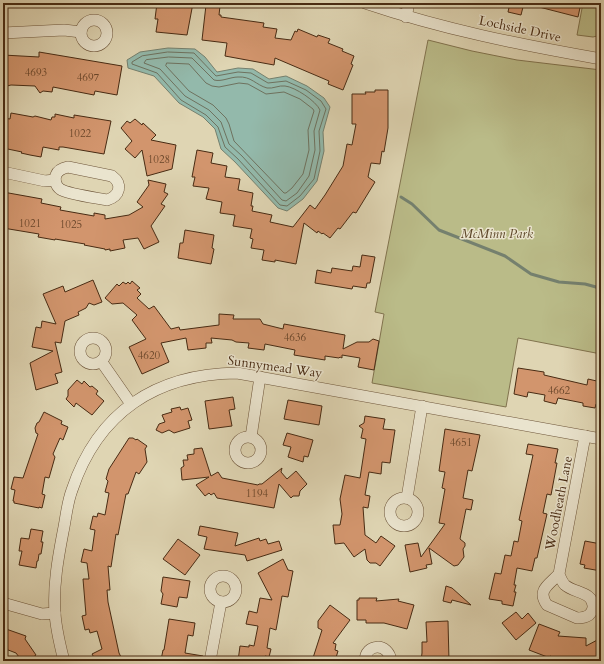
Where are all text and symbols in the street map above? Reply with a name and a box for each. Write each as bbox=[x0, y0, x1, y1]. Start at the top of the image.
street label: Lochside Drive bbox=[477, 11, 563, 47]
house number: 4693 bbox=[25, 65, 48, 80]
house number: 4697 bbox=[77, 70, 100, 85]
house number: 1022 bbox=[69, 126, 92, 141]
house number: 1028 bbox=[148, 152, 170, 167]
house number: 1021 bbox=[19, 216, 41, 231]
house number: 1025 bbox=[60, 217, 82, 232]
park label: McMinn Park bbox=[461, 225, 534, 243]
house number: 4636 bbox=[284, 330, 307, 345]
house number: 4620 bbox=[138, 348, 161, 363]
street label: Sunnymead Way bbox=[227, 351, 323, 383]
house number: 4662 bbox=[548, 383, 571, 398]
house number: 4651 bbox=[450, 435, 472, 450]
street label: Woodheath Lane bbox=[541, 454, 577, 553]
house number: 1194 bbox=[246, 486, 269, 501]

